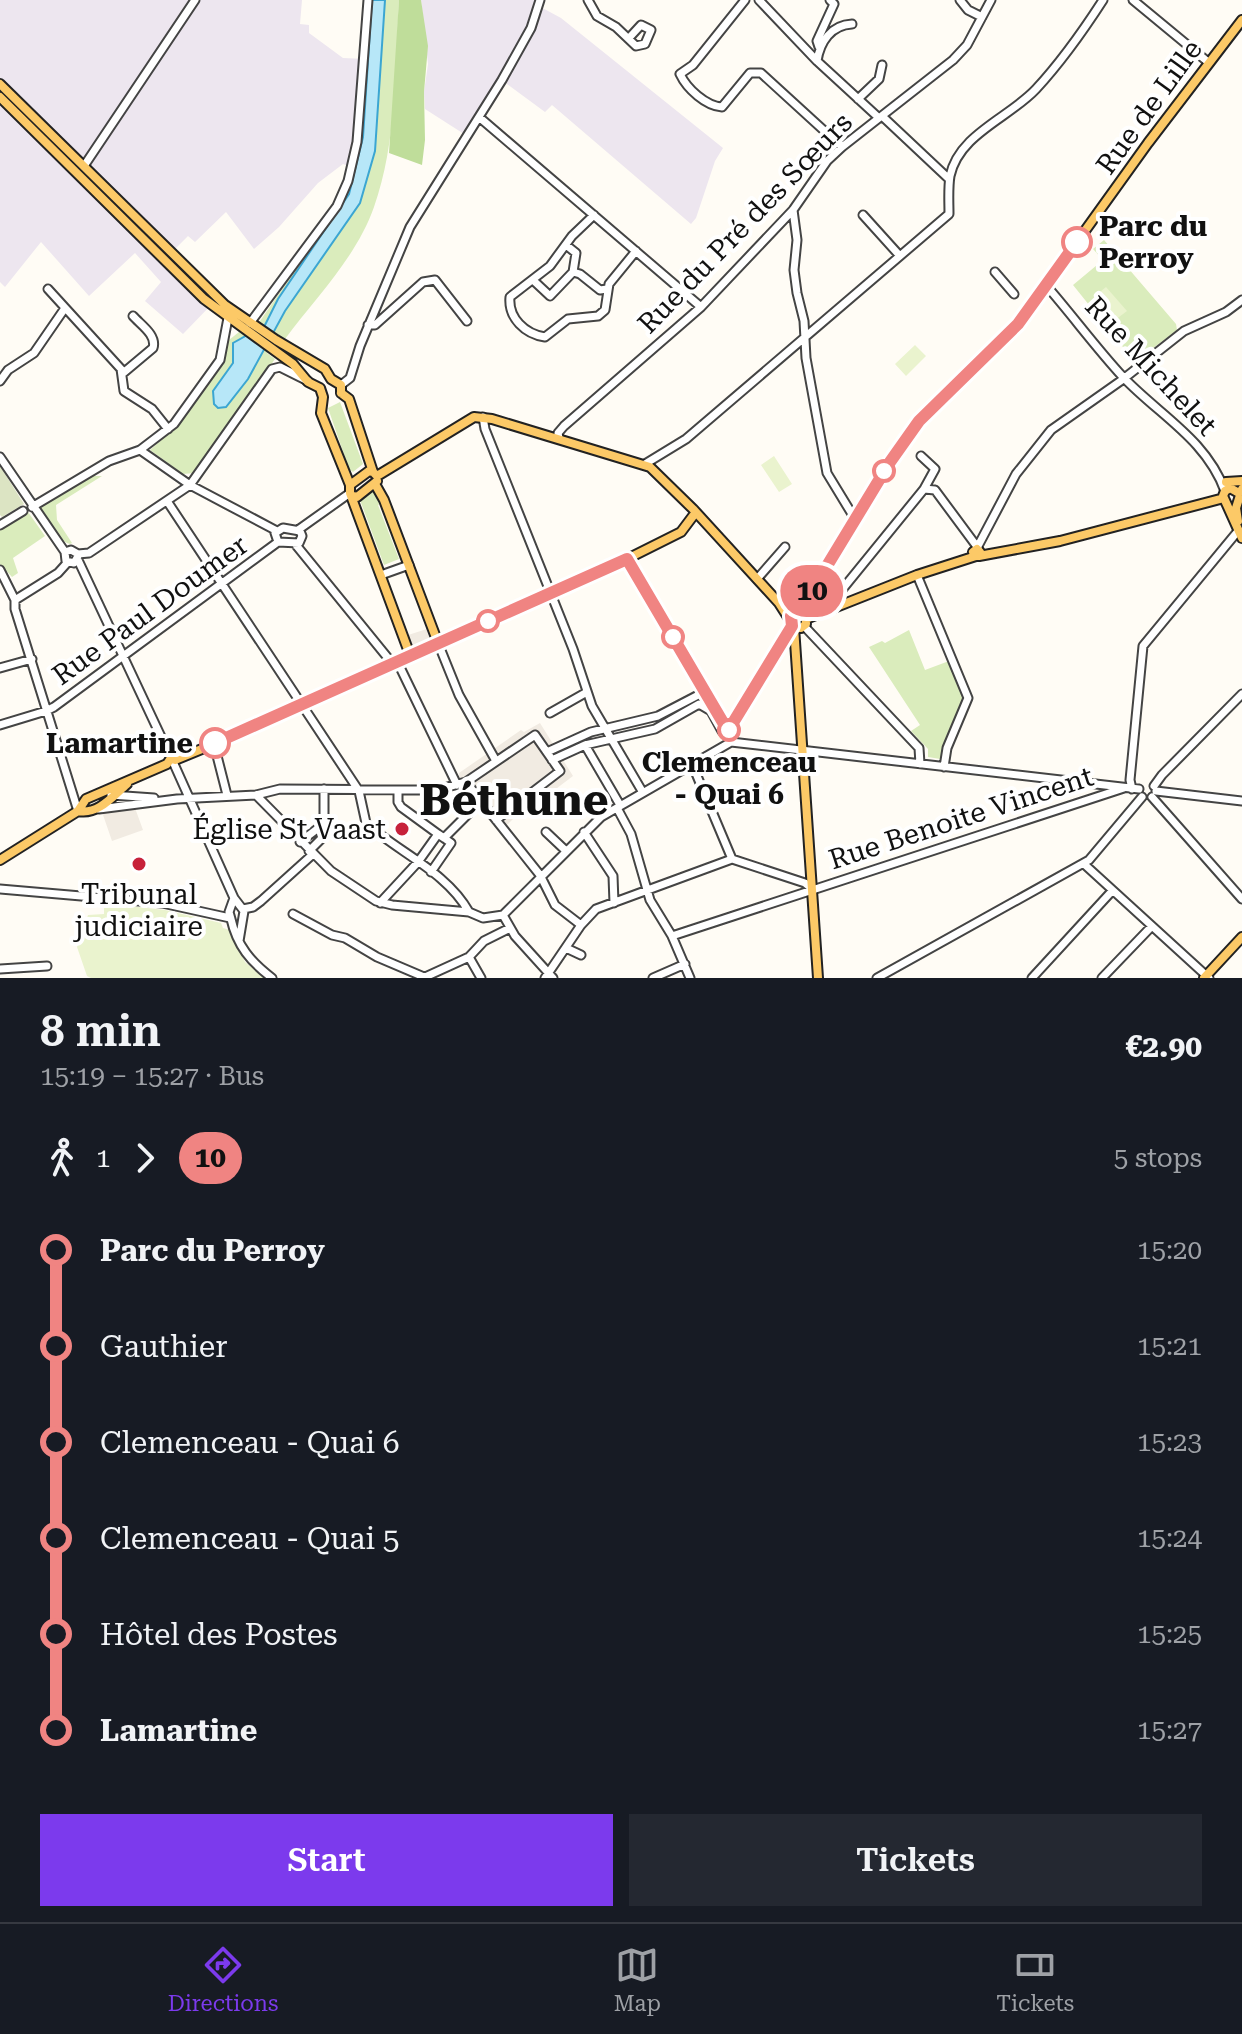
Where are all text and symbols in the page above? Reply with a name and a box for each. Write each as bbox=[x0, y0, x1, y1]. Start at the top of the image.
street label: Rue de Lille bbox=[1089, 33, 1209, 181]
street label: Rue du Pré des Sœurs bbox=[631, 106, 859, 340]
place label: Parc du Perroy bbox=[1099, 210, 1207, 275]
marker: Parc du Perroy bbox=[1062, 227, 1092, 257]
street label: Rue Michelet bbox=[1078, 290, 1224, 442]
unlabelled marker bbox=[873, 460, 895, 482]
street label: Rue Paul Doumer bbox=[46, 528, 254, 692]
line badge: 10 bbox=[776, 565, 848, 617]
text: 10 bbox=[796, 574, 828, 607]
unlabelled marker bbox=[477, 610, 499, 632]
unlabelled marker bbox=[662, 626, 684, 648]
marker: Clemenceau - Quai 6 bbox=[718, 719, 740, 741]
place label: Lamartine bbox=[46, 727, 193, 760]
marker: Lamartine bbox=[200, 728, 230, 758]
place label: Clemenceau - Quai 6 bbox=[642, 746, 816, 811]
street label: Rue Benoite Vincent bbox=[825, 760, 1097, 876]
district label: Béthune bbox=[419, 774, 609, 826]
place label: Église St Vaast bbox=[192, 812, 386, 846]
marker: Église St Vaast bbox=[393, 820, 411, 838]
marker: Tribunal judiciaire bbox=[130, 855, 148, 873]
place label: Tribunal judiciaire bbox=[73, 878, 203, 943]
text: 8 min bbox=[40, 1005, 161, 1057]
text: €2.90 bbox=[1125, 1029, 1202, 1064]
text: 15:19 – 15:27 · Bus bbox=[40, 1061, 264, 1091]
icon: walk bbox=[40, 1136, 84, 1180]
icon: forward bbox=[123, 1136, 167, 1180]
text: 10 bbox=[195, 1141, 226, 1174]
text: 1 bbox=[96, 1143, 111, 1173]
text: 5 stops bbox=[1114, 1143, 1202, 1173]
text: Parc du Perroy bbox=[100, 1233, 325, 1268]
text: 15:20 bbox=[1137, 1235, 1202, 1265]
text: Gauthier bbox=[100, 1329, 228, 1364]
text: 15:21 bbox=[1137, 1331, 1202, 1361]
text: Clemenceau - Quai 6 bbox=[100, 1425, 400, 1460]
text: 15:23 bbox=[1137, 1427, 1202, 1457]
text: Clemenceau - Quai 5 bbox=[100, 1521, 400, 1556]
text: 15:24 bbox=[1137, 1523, 1202, 1553]
text: Hôtel des Postes bbox=[100, 1617, 337, 1652]
text: 15:25 bbox=[1137, 1619, 1202, 1649]
text: Lamartine bbox=[100, 1713, 257, 1748]
text: 15:27 bbox=[1137, 1715, 1202, 1745]
button: Start bbox=[40, 1814, 613, 1906]
button: Tickets bbox=[629, 1814, 1202, 1906]
tab: Directions bbox=[168, 1943, 278, 2016]
tab: Map bbox=[614, 1943, 661, 2016]
tab: Tickets bbox=[996, 1943, 1074, 2016]

